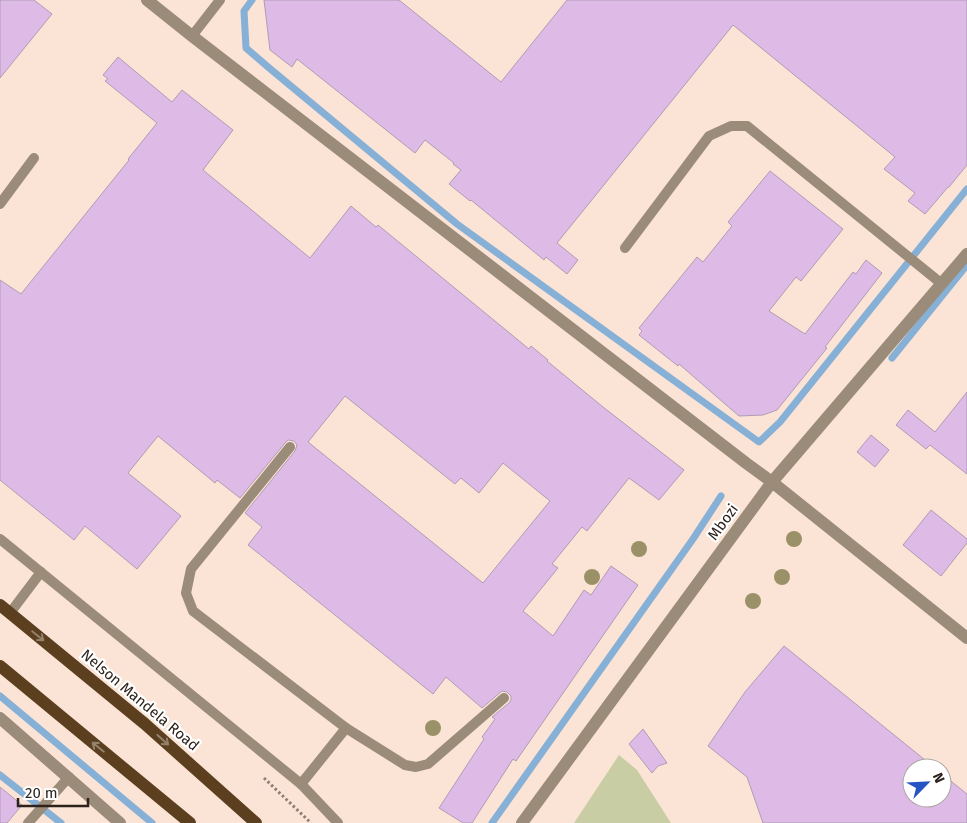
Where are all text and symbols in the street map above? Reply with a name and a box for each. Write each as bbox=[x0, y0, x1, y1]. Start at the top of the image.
street label: Mbozi bbox=[704, 501, 742, 543]
one-way arrow bbox=[31, 631, 44, 642]
street label: Nelson Mandela Road bbox=[77, 645, 203, 755]
one-way arrow bbox=[156, 734, 169, 746]
one-way arrow bbox=[92, 741, 105, 753]
north arrow bbox=[902, 758, 952, 808]
text: N bbox=[929, 770, 948, 786]
scale bar bbox=[18, 776, 88, 808]
text: 20 m bbox=[25, 784, 58, 802]

